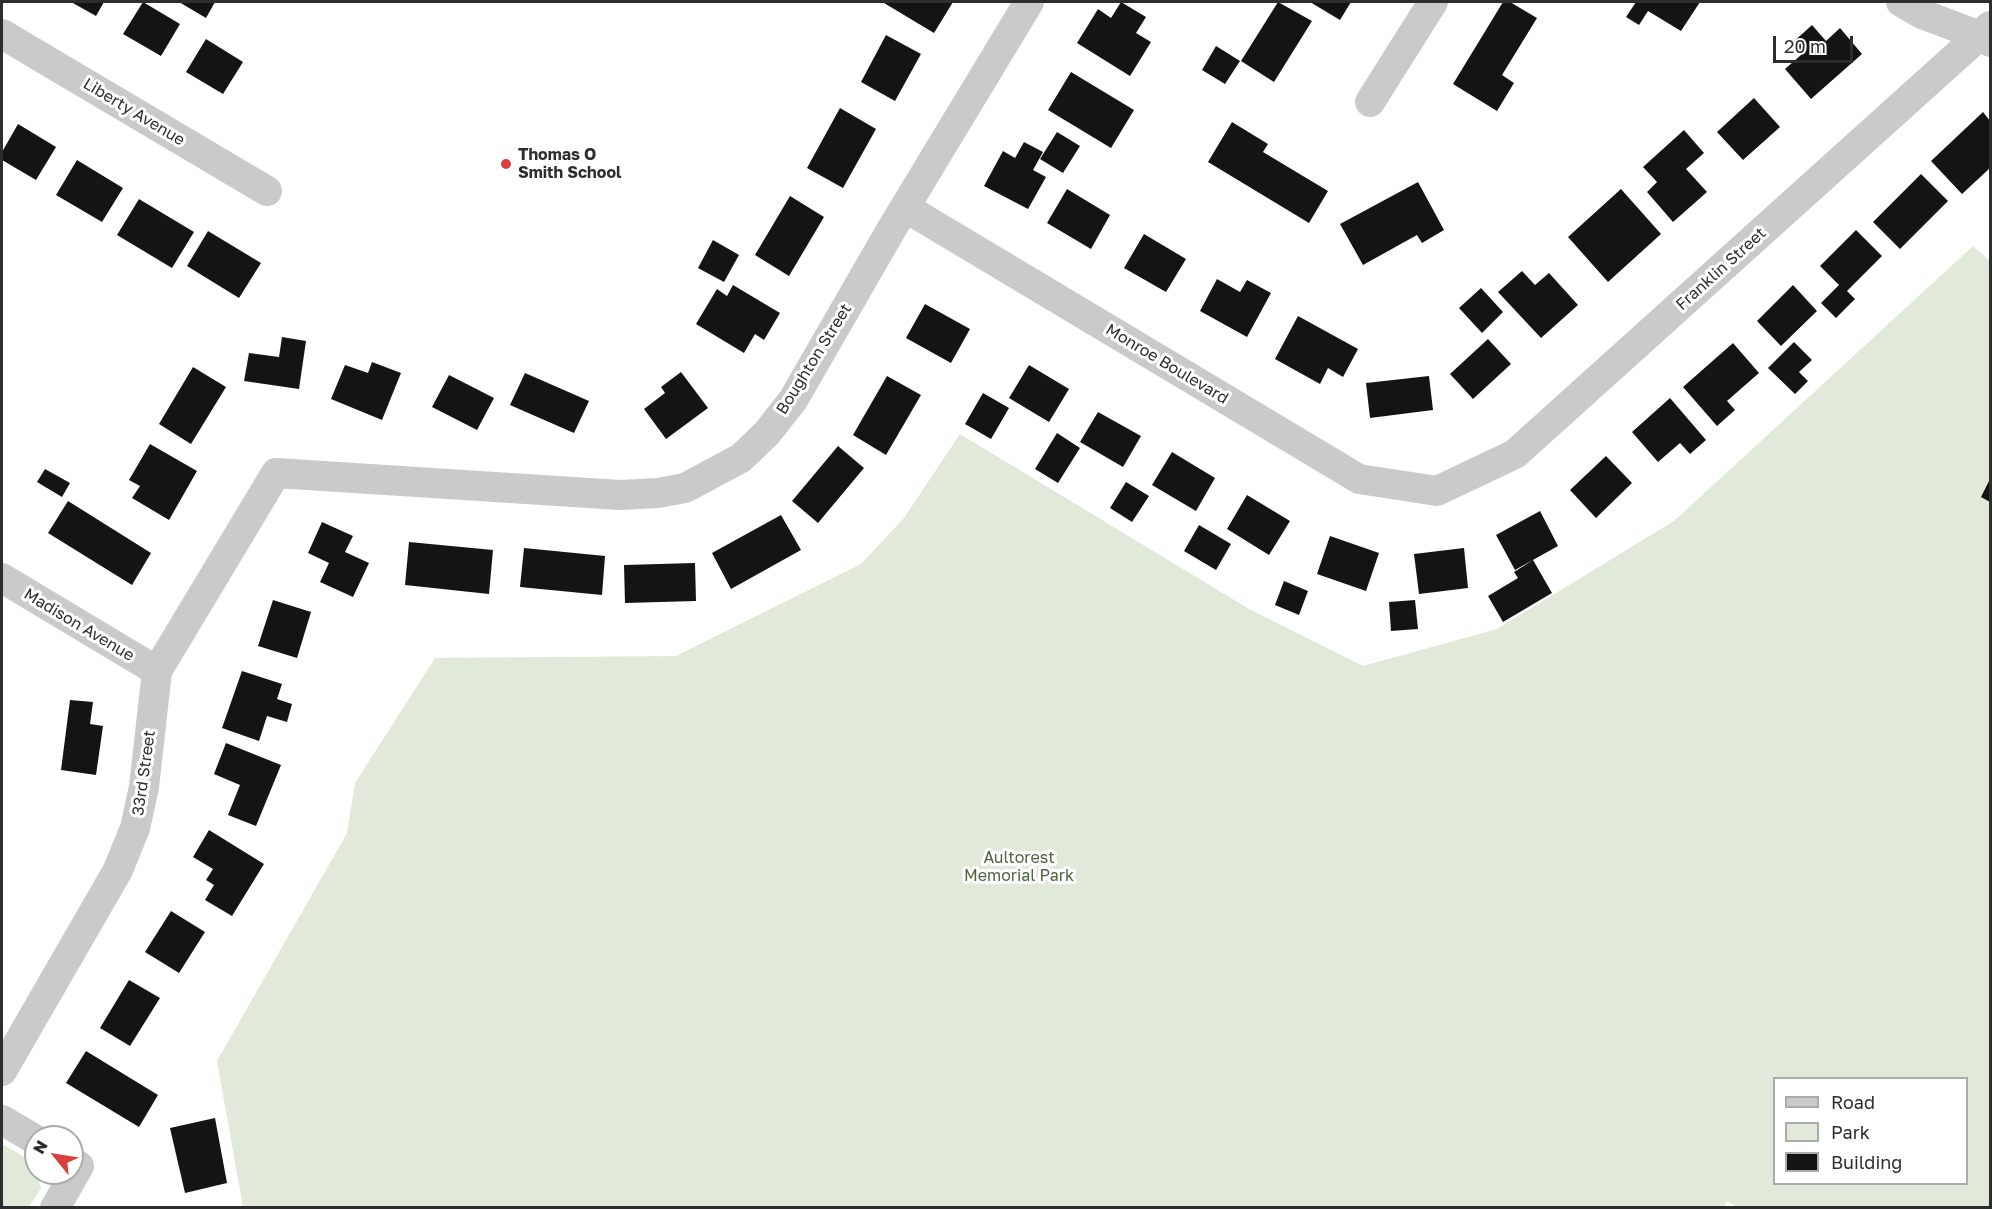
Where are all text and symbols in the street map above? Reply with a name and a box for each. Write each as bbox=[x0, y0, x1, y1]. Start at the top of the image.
scale bar bbox=[1776, 24, 1856, 62]
text: 20 m bbox=[1784, 35, 1826, 57]
street label: Liberty Avenue bbox=[80, 74, 188, 150]
place label: Thomas O Smith School bbox=[518, 145, 621, 183]
marker: Thomas O Smith School bbox=[499, 157, 513, 171]
street label: Franklin Street bbox=[1672, 224, 1770, 314]
street label: Boughton Street bbox=[772, 300, 856, 418]
street label: Monroe Boulevard bbox=[1102, 320, 1232, 408]
street label: Madison Avenue bbox=[20, 584, 138, 666]
street label: 33rd Street bbox=[129, 729, 159, 817]
park label: Aultorest Memorial Park bbox=[964, 848, 1074, 886]
legend bbox=[1773, 1077, 1968, 1185]
text: Road bbox=[1831, 1091, 1875, 1113]
text: Park bbox=[1831, 1121, 1870, 1143]
north arrow bbox=[24, 1125, 84, 1185]
text: N bbox=[28, 1137, 52, 1157]
text: Building bbox=[1831, 1151, 1902, 1173]

